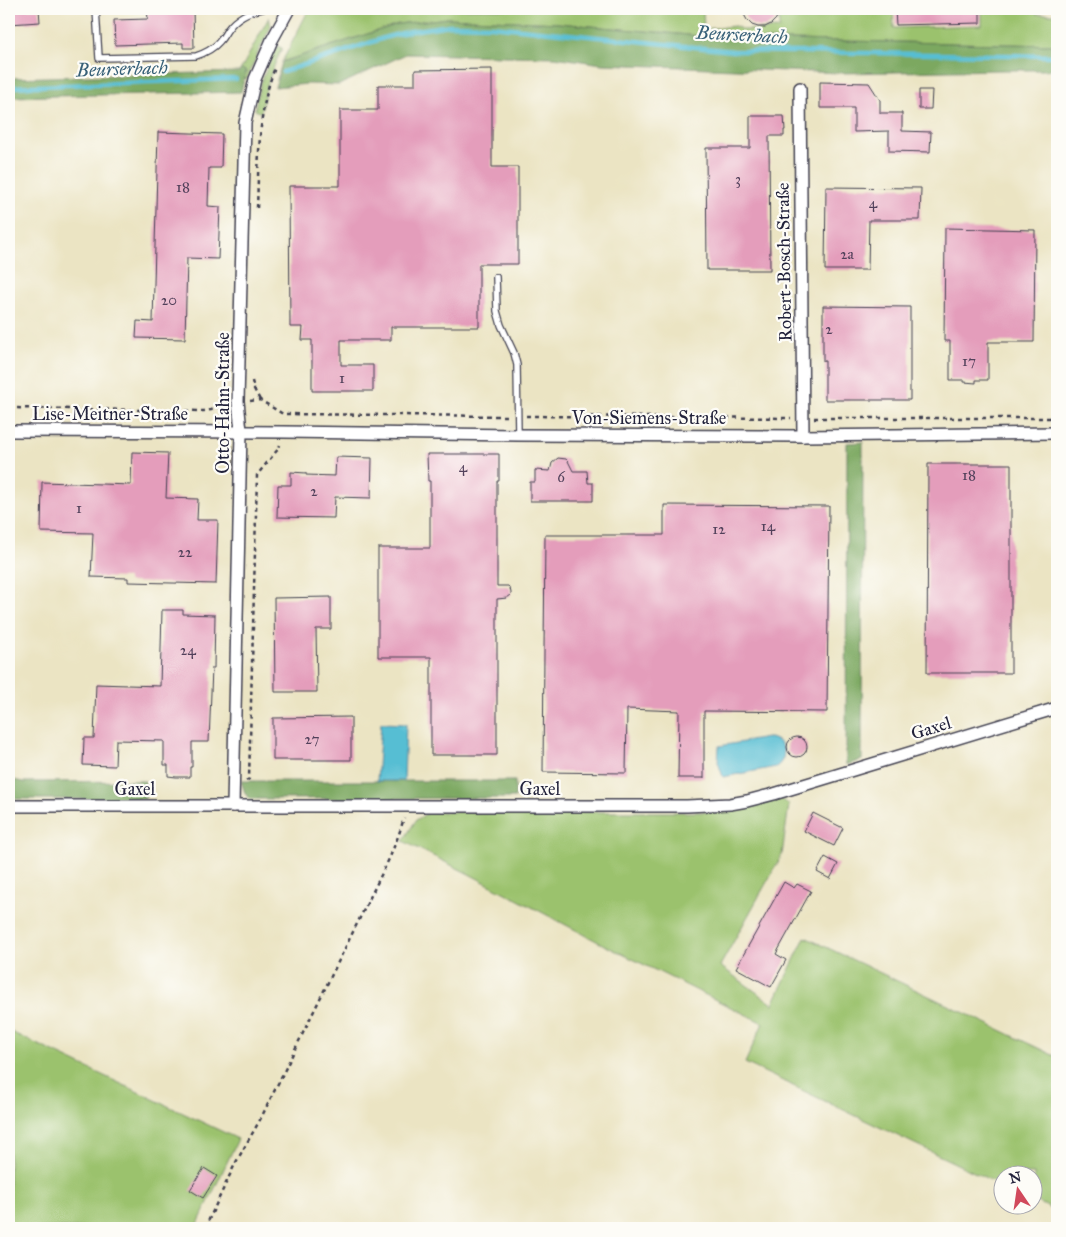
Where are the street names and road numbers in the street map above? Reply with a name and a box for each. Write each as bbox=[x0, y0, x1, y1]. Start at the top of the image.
street label: Robert-Bosch-Straße bbox=[772, 182, 796, 342]
street label: Otto-Hahn-Straße bbox=[212, 332, 234, 474]
street label: Lise-Meitner-Straße bbox=[32, 403, 188, 425]
street label: Von-Siemens-Straße bbox=[571, 407, 726, 429]
street label: Gaxel bbox=[908, 711, 954, 745]
street label: Gaxel bbox=[115, 778, 156, 800]
street label: Gaxel bbox=[520, 778, 561, 800]

